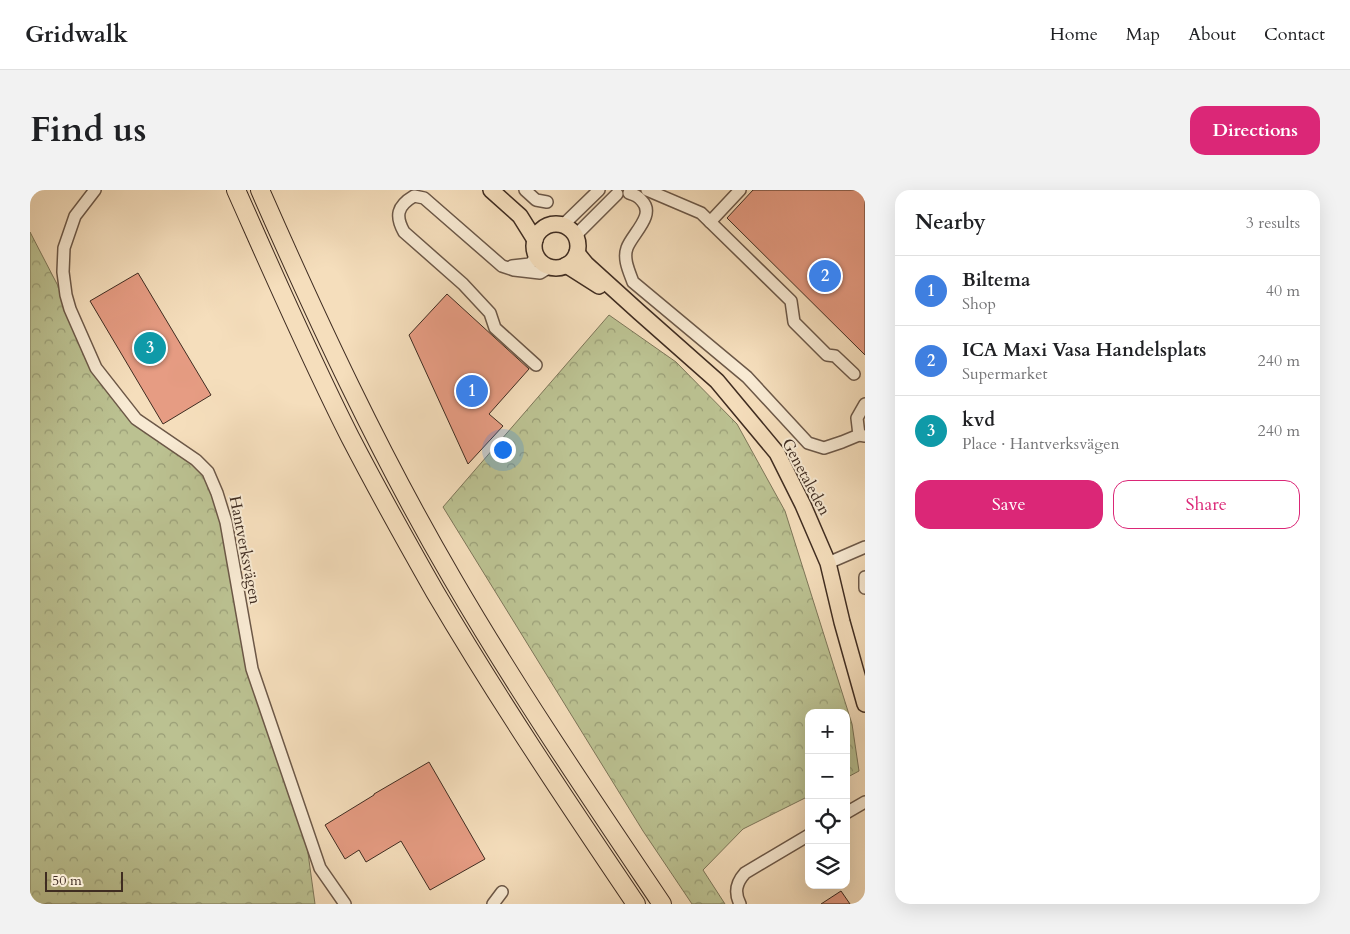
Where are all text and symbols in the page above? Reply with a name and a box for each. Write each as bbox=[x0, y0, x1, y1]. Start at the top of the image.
text: Gridwalk bbox=[25, 18, 128, 51]
text: Home bbox=[1050, 22, 1098, 47]
text: Map bbox=[1126, 22, 1160, 47]
text: About bbox=[1188, 22, 1236, 47]
text: Contact bbox=[1264, 22, 1325, 47]
text: Find us bbox=[30, 106, 146, 154]
button: Directions bbox=[1190, 106, 1320, 155]
text: Nearby bbox=[915, 208, 986, 237]
text: 3 results bbox=[1246, 212, 1300, 234]
pin: 2 bbox=[809, 257, 841, 295]
text: Biltema bbox=[962, 267, 1030, 293]
text: 1 bbox=[927, 280, 935, 302]
text: 40 m bbox=[1266, 280, 1300, 302]
text: Shop bbox=[962, 293, 996, 315]
pin: 3 bbox=[134, 329, 166, 367]
text: ICA Maxi Vasa Handelsplats bbox=[962, 337, 1206, 363]
text: 2 bbox=[927, 350, 935, 372]
text: 240 m bbox=[1258, 350, 1300, 372]
text: Supermarket bbox=[962, 363, 1048, 385]
pin: 1 bbox=[456, 372, 488, 410]
text: kvd bbox=[962, 407, 995, 433]
text: 3 bbox=[927, 420, 935, 442]
text: 240 m bbox=[1258, 420, 1300, 442]
text: Place · Hantverksvägen bbox=[962, 433, 1120, 455]
street label: Genetaleden bbox=[776, 435, 836, 519]
your location bbox=[490, 437, 516, 463]
button: Save bbox=[915, 480, 1103, 529]
button: Share bbox=[1113, 480, 1300, 529]
street label: Hantverksvägen bbox=[224, 494, 266, 606]
map controls bbox=[805, 709, 850, 889]
button: + bbox=[805, 709, 850, 754]
button: − bbox=[805, 754, 850, 799]
button: locate bbox=[805, 799, 850, 844]
button: layers bbox=[805, 844, 850, 889]
scale bar bbox=[45, 869, 122, 892]
text: 50 m bbox=[52, 871, 82, 890]

